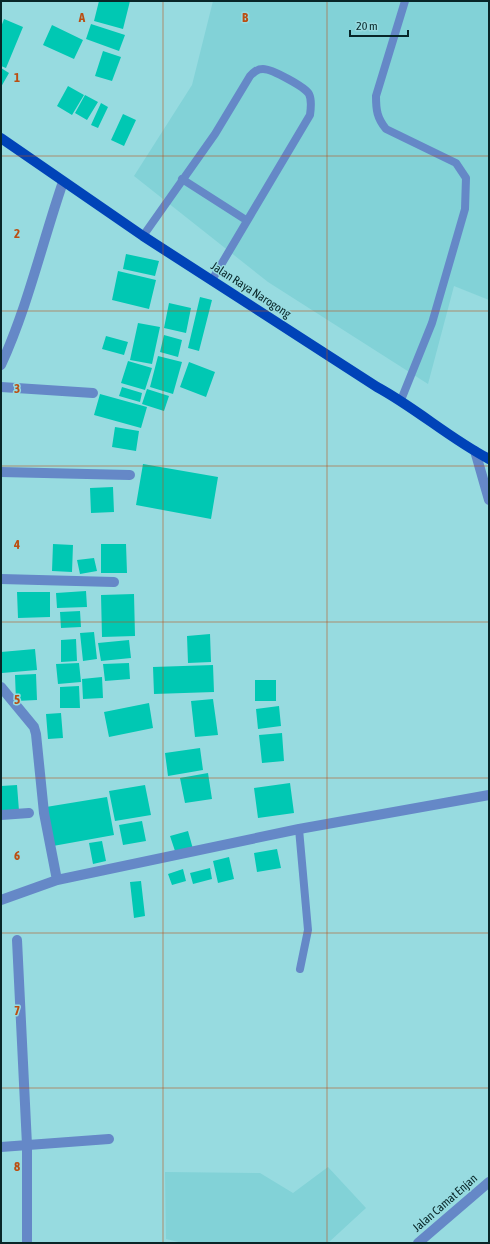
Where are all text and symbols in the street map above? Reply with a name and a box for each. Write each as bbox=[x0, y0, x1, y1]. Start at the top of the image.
text: A bbox=[78, 10, 86, 25]
text: B bbox=[242, 10, 249, 25]
scale bar bbox=[350, 12, 408, 38]
text: 20 m bbox=[356, 19, 378, 33]
text: 1 bbox=[14, 70, 20, 85]
text: 2 bbox=[14, 226, 20, 241]
street label: Jalan Raya Narogong bbox=[208, 259, 294, 322]
text: 3 bbox=[14, 381, 20, 396]
text: 4 bbox=[13, 537, 20, 552]
text: 5 bbox=[14, 692, 20, 707]
text: 6 bbox=[14, 848, 20, 863]
text: 7 bbox=[14, 1003, 20, 1018]
text: 8 bbox=[14, 1159, 20, 1174]
street label: Jalan Camat Enjan bbox=[410, 1171, 480, 1235]

